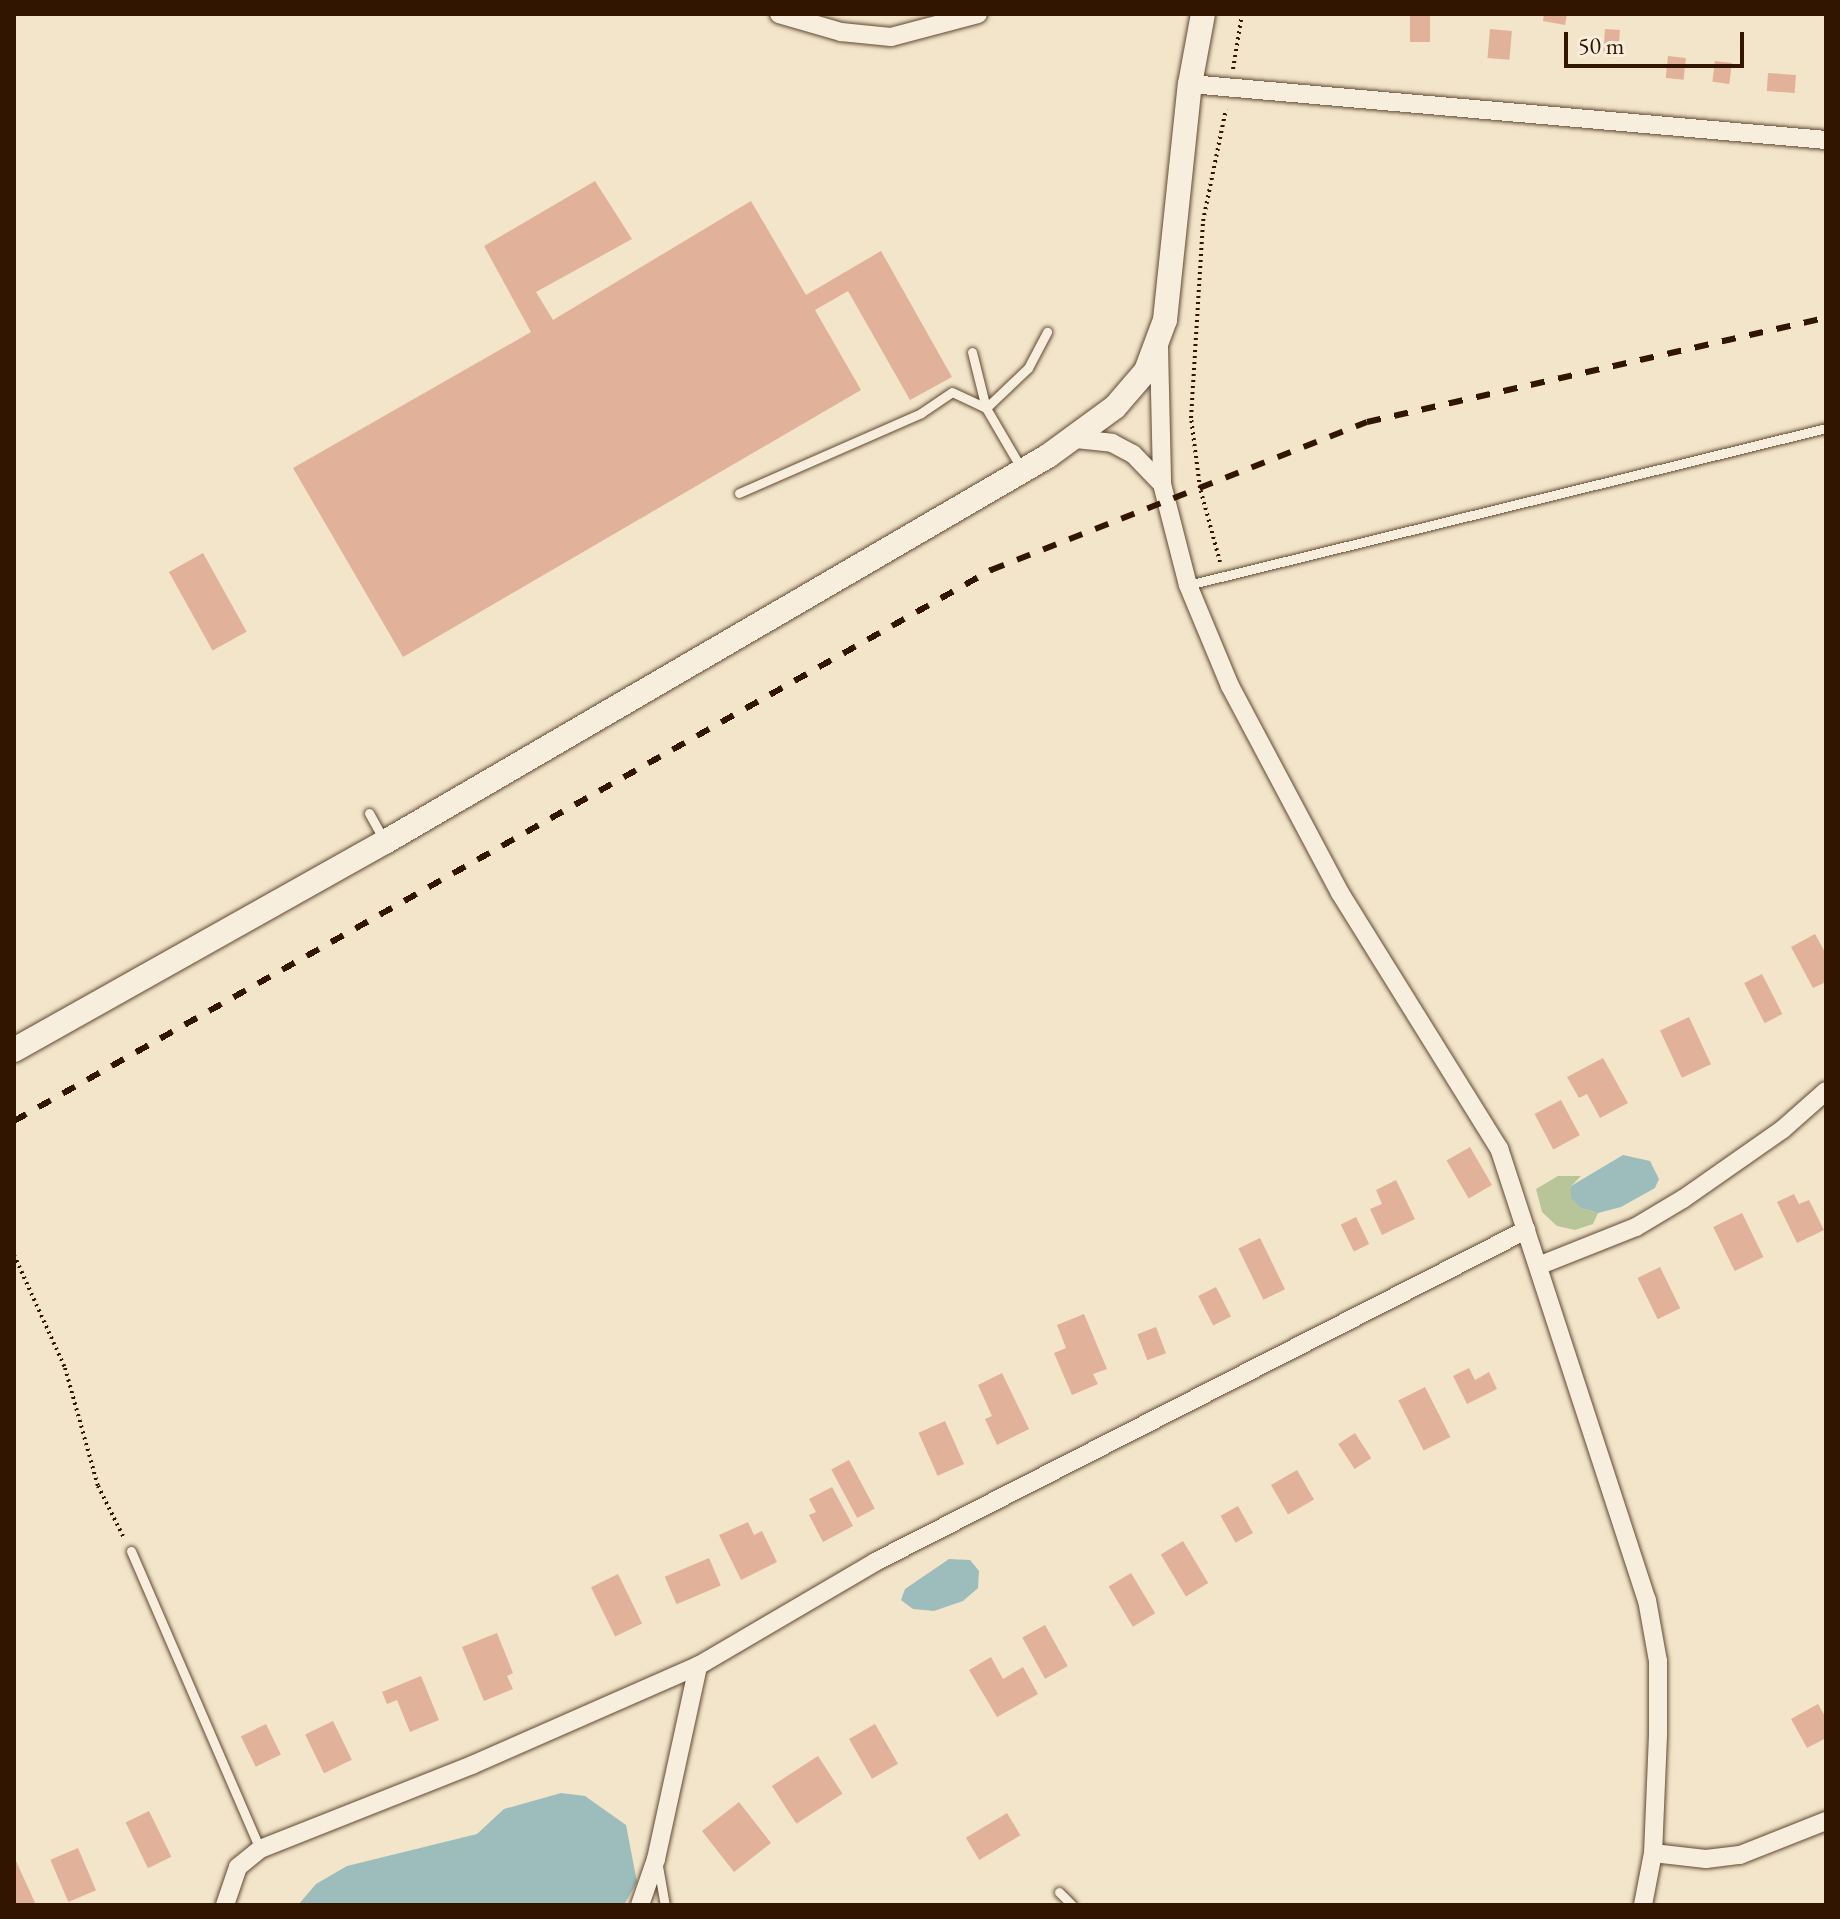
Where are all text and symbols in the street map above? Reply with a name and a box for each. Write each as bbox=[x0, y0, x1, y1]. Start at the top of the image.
scale bar bbox=[1568, 16, 1748, 66]
text: 50 m bbox=[1578, 30, 1625, 61]

